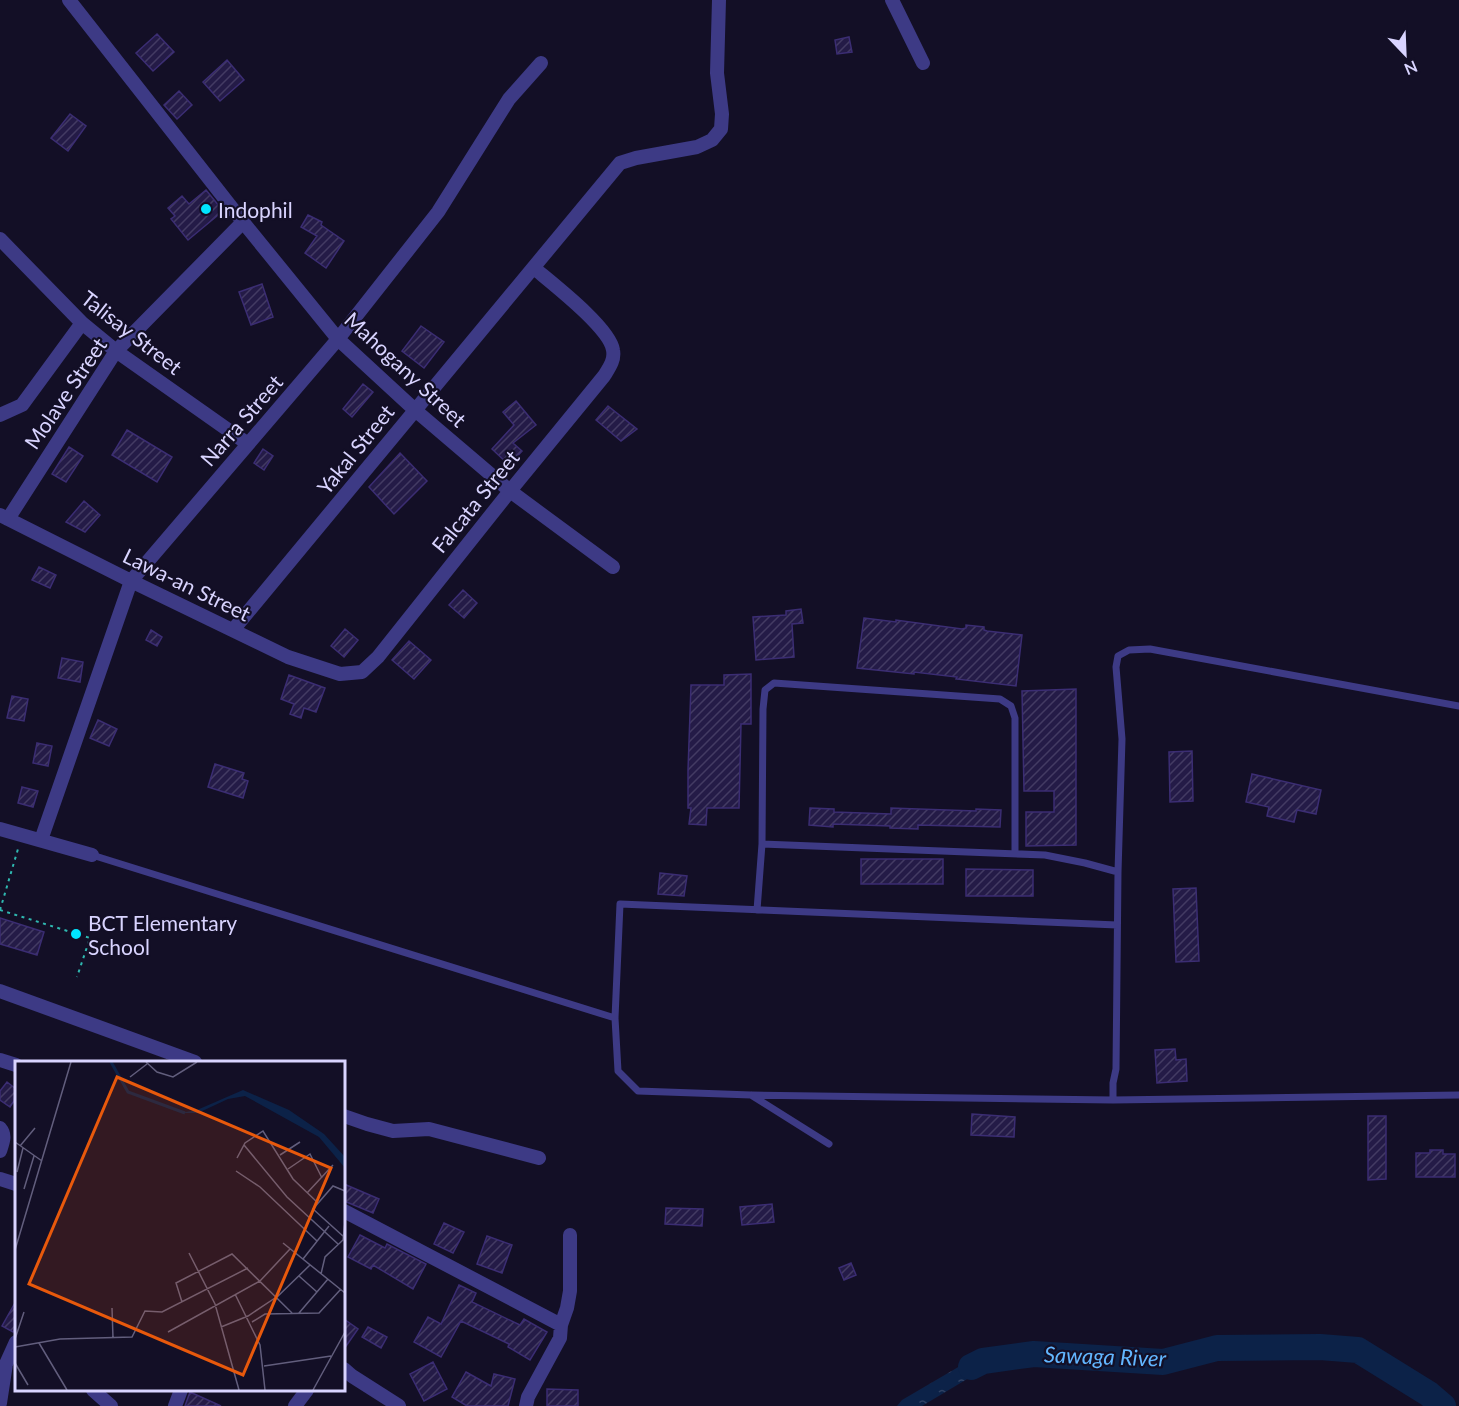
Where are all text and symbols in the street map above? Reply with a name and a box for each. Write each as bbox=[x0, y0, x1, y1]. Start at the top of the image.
north arrow bbox=[1375, 24, 1435, 84]
text: N bbox=[1402, 57, 1420, 79]
place label: Indophil bbox=[218, 197, 293, 222]
marker: Indophil bbox=[199, 202, 213, 216]
street label: Talisay Street bbox=[77, 285, 188, 379]
street label: Mahogany Street bbox=[340, 306, 472, 432]
street label: Molave Street bbox=[19, 332, 112, 453]
street label: Narra Street bbox=[195, 369, 288, 471]
street label: Yakal Street bbox=[311, 399, 399, 499]
street label: Falcata Street bbox=[426, 444, 524, 557]
street label: Lawa-an Street bbox=[119, 542, 255, 626]
place label: BCT Elementary School bbox=[88, 910, 237, 959]
marker: BCT Elementary School bbox=[69, 927, 83, 941]
inset map bbox=[15, 1061, 345, 1391]
water label: Sawaga River bbox=[1044, 1340, 1167, 1372]

